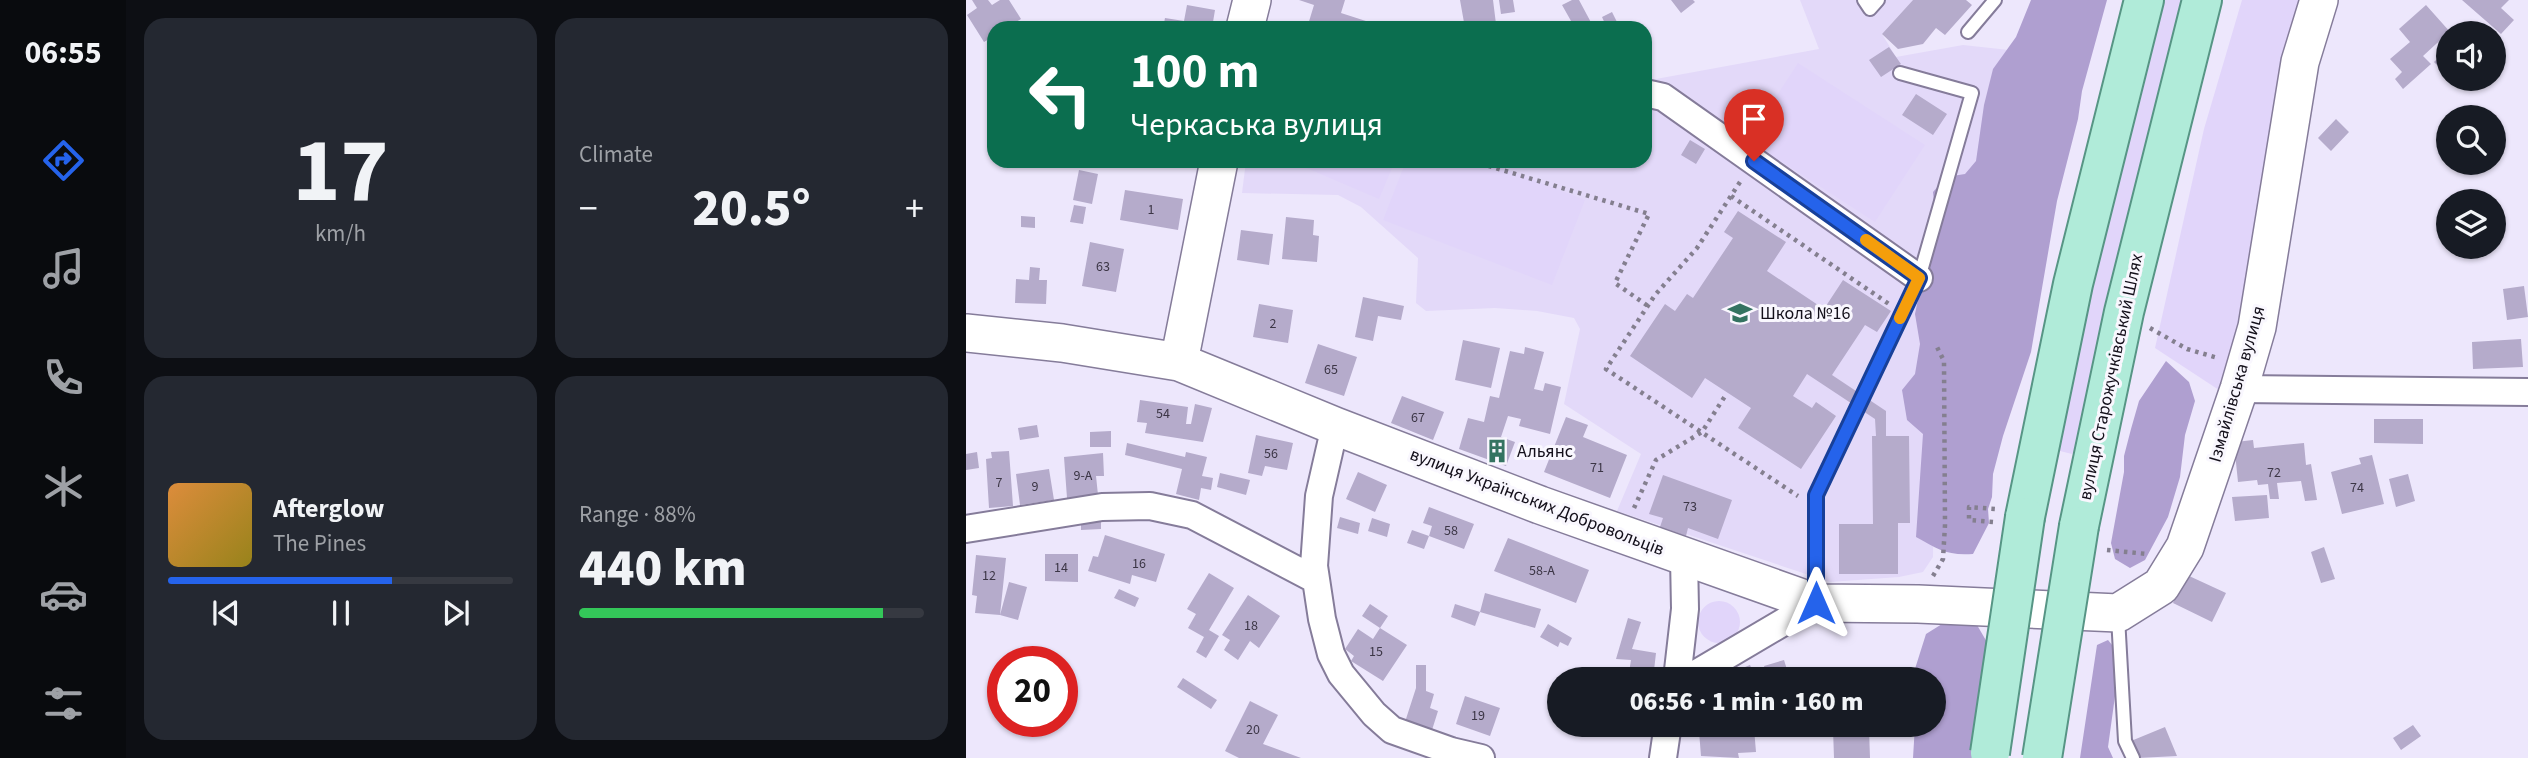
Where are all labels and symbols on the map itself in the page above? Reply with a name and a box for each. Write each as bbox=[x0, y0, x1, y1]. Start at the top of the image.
pin bbox=[1724, 89, 1784, 161]
house number: 1 bbox=[1148, 200, 1155, 220]
street label: вулиця Старожучківський Шлях bbox=[2073, 252, 2149, 502]
house number: 63 bbox=[1096, 257, 1110, 277]
school or university icon: Школа №16 bbox=[1726, 299, 1754, 327]
place label: Школа №16 bbox=[1760, 301, 1850, 326]
street label: Ізмайлівська вулиця bbox=[2203, 303, 2271, 465]
house number: 2 bbox=[1270, 314, 1277, 334]
house number: 65 bbox=[1324, 360, 1338, 380]
house number: 54 bbox=[1156, 404, 1170, 424]
house number: 67 bbox=[1411, 408, 1425, 428]
building icon: Альянс bbox=[1483, 437, 1511, 465]
place label: Альянс bbox=[1517, 439, 1573, 464]
street label: вулиця Українських Добровольців bbox=[1406, 442, 1668, 562]
house number: 56 bbox=[1264, 444, 1278, 464]
house number: 71 bbox=[1590, 458, 1604, 478]
house number: 72 bbox=[2267, 463, 2281, 483]
house number: 9-А bbox=[1074, 466, 1093, 486]
house number: 7 bbox=[996, 473, 1003, 493]
house number: 9 bbox=[1032, 477, 1039, 497]
house number: 74 bbox=[2350, 478, 2364, 498]
house number: 73 bbox=[1683, 497, 1697, 517]
house number: 58 bbox=[1444, 521, 1458, 541]
house number: 16 bbox=[1132, 554, 1146, 574]
house number: 14 bbox=[1054, 558, 1068, 578]
house number: 58-А bbox=[1529, 561, 1555, 581]
house number: 12 bbox=[982, 566, 996, 586]
position arrow bbox=[1779, 566, 1853, 640]
house number: 18 bbox=[1244, 616, 1258, 636]
house number: 15 bbox=[1369, 642, 1383, 662]
speed limit sign: 20 bbox=[987, 646, 1078, 737]
house number: 19 bbox=[1471, 706, 1485, 726]
house number: 20 bbox=[1246, 720, 1260, 740]

